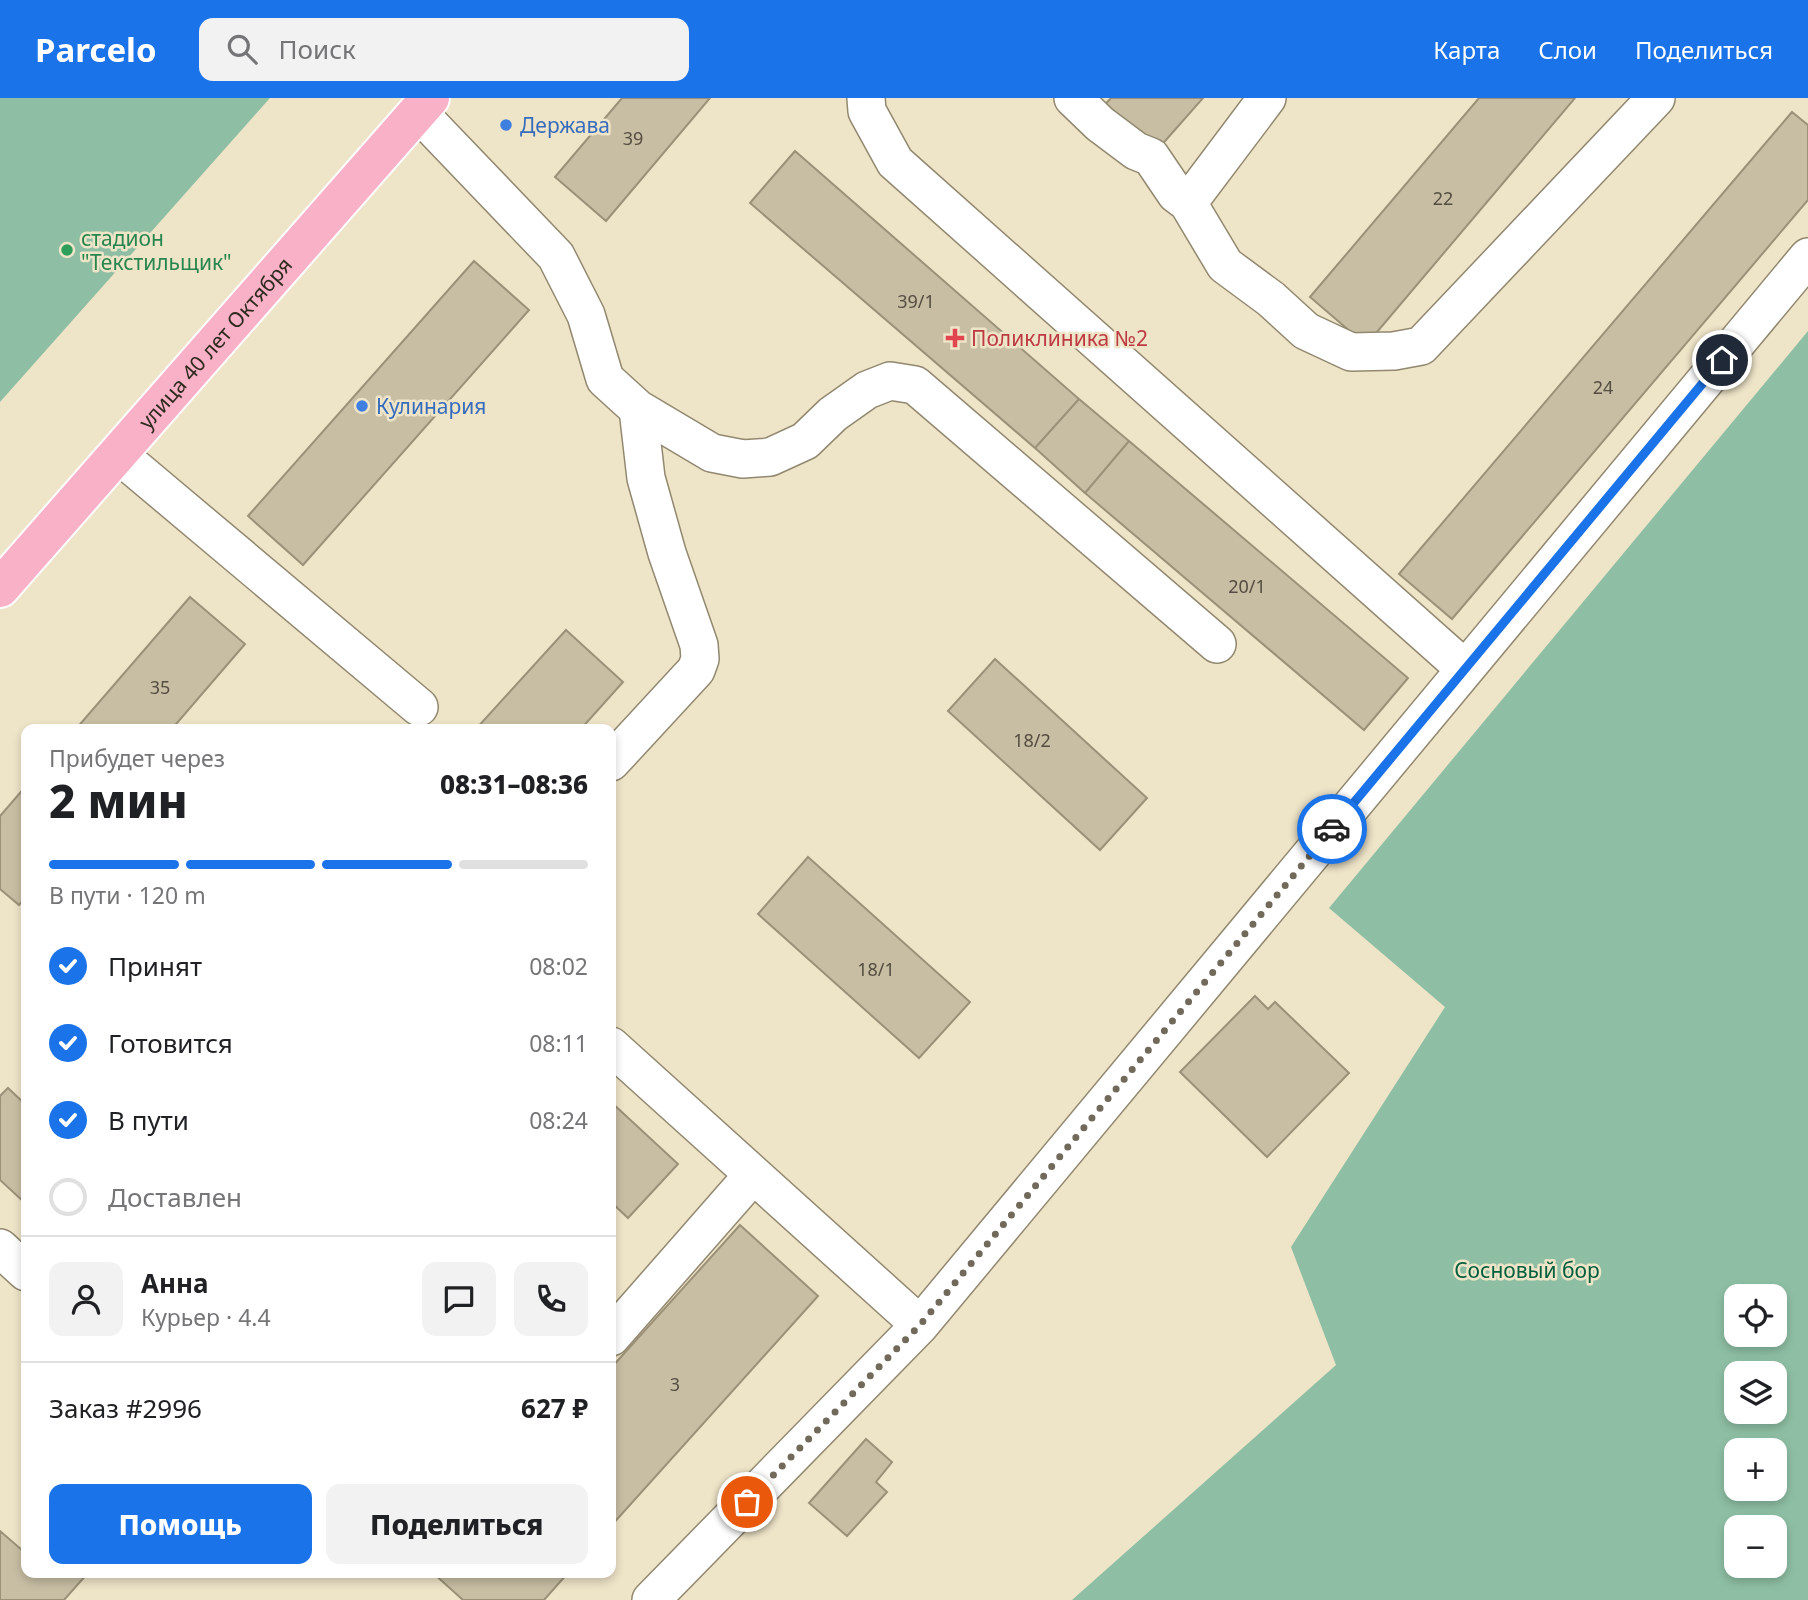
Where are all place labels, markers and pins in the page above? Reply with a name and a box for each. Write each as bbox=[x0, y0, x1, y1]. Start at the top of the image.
place label: Держава bbox=[520, 111, 610, 139]
marker: Держава bbox=[498, 117, 514, 133]
place label: стадион "Текстильщик" bbox=[81, 224, 232, 276]
marker: стадион "Текстильщик" bbox=[59, 242, 75, 258]
place label: Поликлиника №2 bbox=[971, 324, 1148, 352]
marker: Поликлиника №2 bbox=[945, 328, 965, 348]
pin bbox=[1692, 330, 1752, 390]
place label: Кулинария bbox=[376, 392, 486, 420]
marker: Кулинария bbox=[354, 398, 370, 414]
pin bbox=[717, 1472, 777, 1532]

